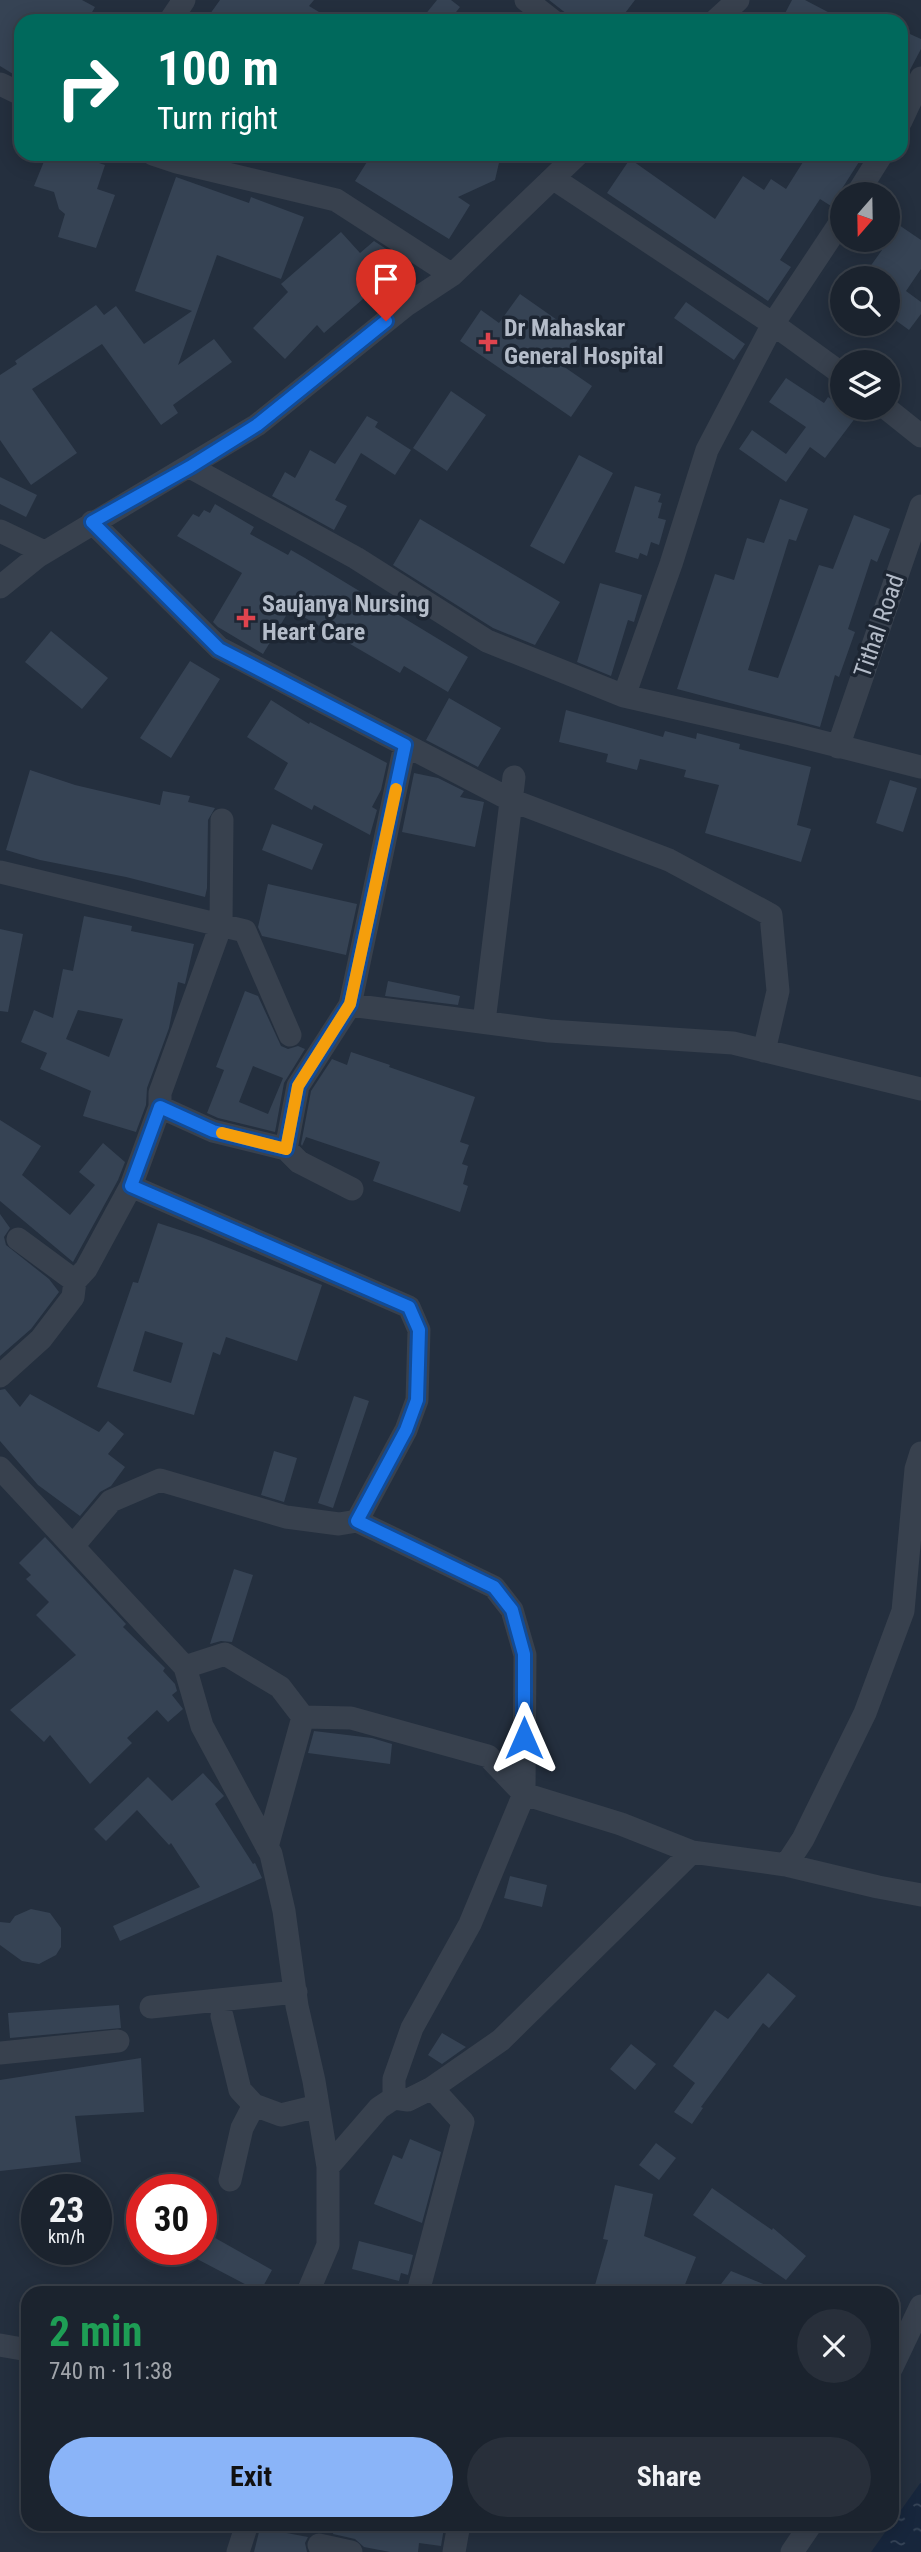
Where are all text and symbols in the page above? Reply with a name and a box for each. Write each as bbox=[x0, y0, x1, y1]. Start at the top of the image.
text: 100 m bbox=[157, 40, 279, 97]
icon: right bbox=[42, 42, 133, 133]
text: Turn right bbox=[157, 99, 278, 137]
north arrow bbox=[830, 182, 900, 252]
map controls bbox=[830, 182, 900, 420]
pin bbox=[356, 249, 416, 321]
icon: arrive bbox=[367, 260, 405, 298]
button: search bbox=[830, 266, 900, 336]
place label: Dr Mahaskar General Hospital bbox=[504, 314, 664, 370]
marker: Dr Mahaskar General Hospital bbox=[478, 332, 498, 352]
button: layers bbox=[830, 350, 900, 420]
street label: Tithal Road bbox=[848, 571, 910, 681]
place label: Saujanya Nursing Heart Care bbox=[262, 590, 430, 646]
marker: Saujanya Nursing Heart Care bbox=[236, 608, 256, 628]
position arrow bbox=[487, 1701, 561, 1775]
speed limit sign: 30 bbox=[126, 2174, 217, 2265]
text: 23 bbox=[49, 2190, 84, 2231]
text: km/h bbox=[48, 2226, 85, 2247]
text: 2 min bbox=[49, 2307, 142, 2356]
button: close bbox=[797, 2309, 871, 2383]
text: 740 m · 11:38 bbox=[49, 2358, 173, 2385]
button: Exit bbox=[49, 2437, 453, 2517]
button: Share bbox=[467, 2437, 871, 2517]

